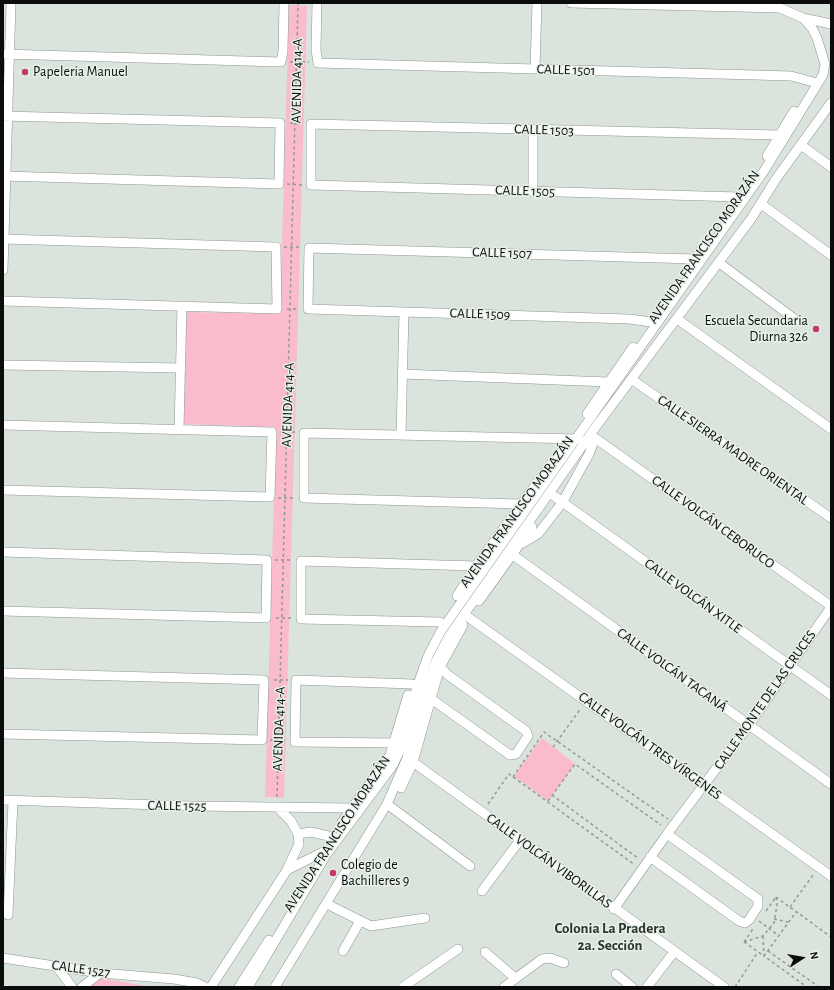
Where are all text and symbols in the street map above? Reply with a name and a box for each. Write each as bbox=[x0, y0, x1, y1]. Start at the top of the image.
street label: AVENIDA 414-A bbox=[288, 38, 306, 124]
street label: CALLE 1501 bbox=[536, 61, 596, 79]
place label: Papeleria Manuel bbox=[33, 64, 128, 80]
marker: Papeleria Manuel bbox=[20, 67, 30, 77]
street label: CALLE 1503 bbox=[514, 121, 574, 139]
street label: AVENIDA FRANCISCO MORAZÁN bbox=[645, 167, 763, 327]
street label: CALLE 1505 bbox=[495, 182, 555, 200]
street label: CALLE 1507 bbox=[472, 244, 532, 262]
street label: CALLE 1509 bbox=[449, 305, 511, 323]
place label: Escuela Secundaria Diurna 326 bbox=[705, 313, 808, 346]
marker: Escuela Secundaria Diurna 326 bbox=[811, 324, 821, 334]
street label: AVENIDA 414-A bbox=[278, 362, 298, 448]
street label: CALLE SIERRA MADRE ORIENTAL bbox=[654, 391, 812, 509]
street label: AVENIDA FRANCISCO MORAZÁN bbox=[456, 433, 578, 591]
street label: CALLE VOLCÁN CEBORUCO bbox=[648, 472, 778, 572]
street label: CALLE VOLCÁN XITLE bbox=[641, 555, 745, 637]
street label: CALLE VOLCÁN TACANÁ bbox=[614, 624, 730, 716]
street label: CALLE MONTE DE LAS CRUCES bbox=[710, 627, 820, 773]
street label: AVENIDA 414-A bbox=[269, 686, 289, 772]
street label: CALLE VOLCÁN TRES VÍRGENES bbox=[575, 688, 725, 804]
street label: AVENIDA FRANCISCO MORAZÁN bbox=[280, 753, 394, 915]
street label: CALLE 1525 bbox=[147, 797, 207, 815]
street label: CALLE VOLCÁN VIBORILLAS bbox=[483, 810, 615, 912]
place label: Colegio de Bachilleres 9 bbox=[341, 857, 409, 890]
marker: Colegio de Bachilleres 9 bbox=[328, 868, 338, 878]
district label: Colonia La Pradera 2a. Sección bbox=[554, 919, 666, 954]
north arrow bbox=[782, 938, 822, 978]
text: N bbox=[808, 951, 820, 960]
street label: CALLE 1527 bbox=[51, 957, 111, 981]

